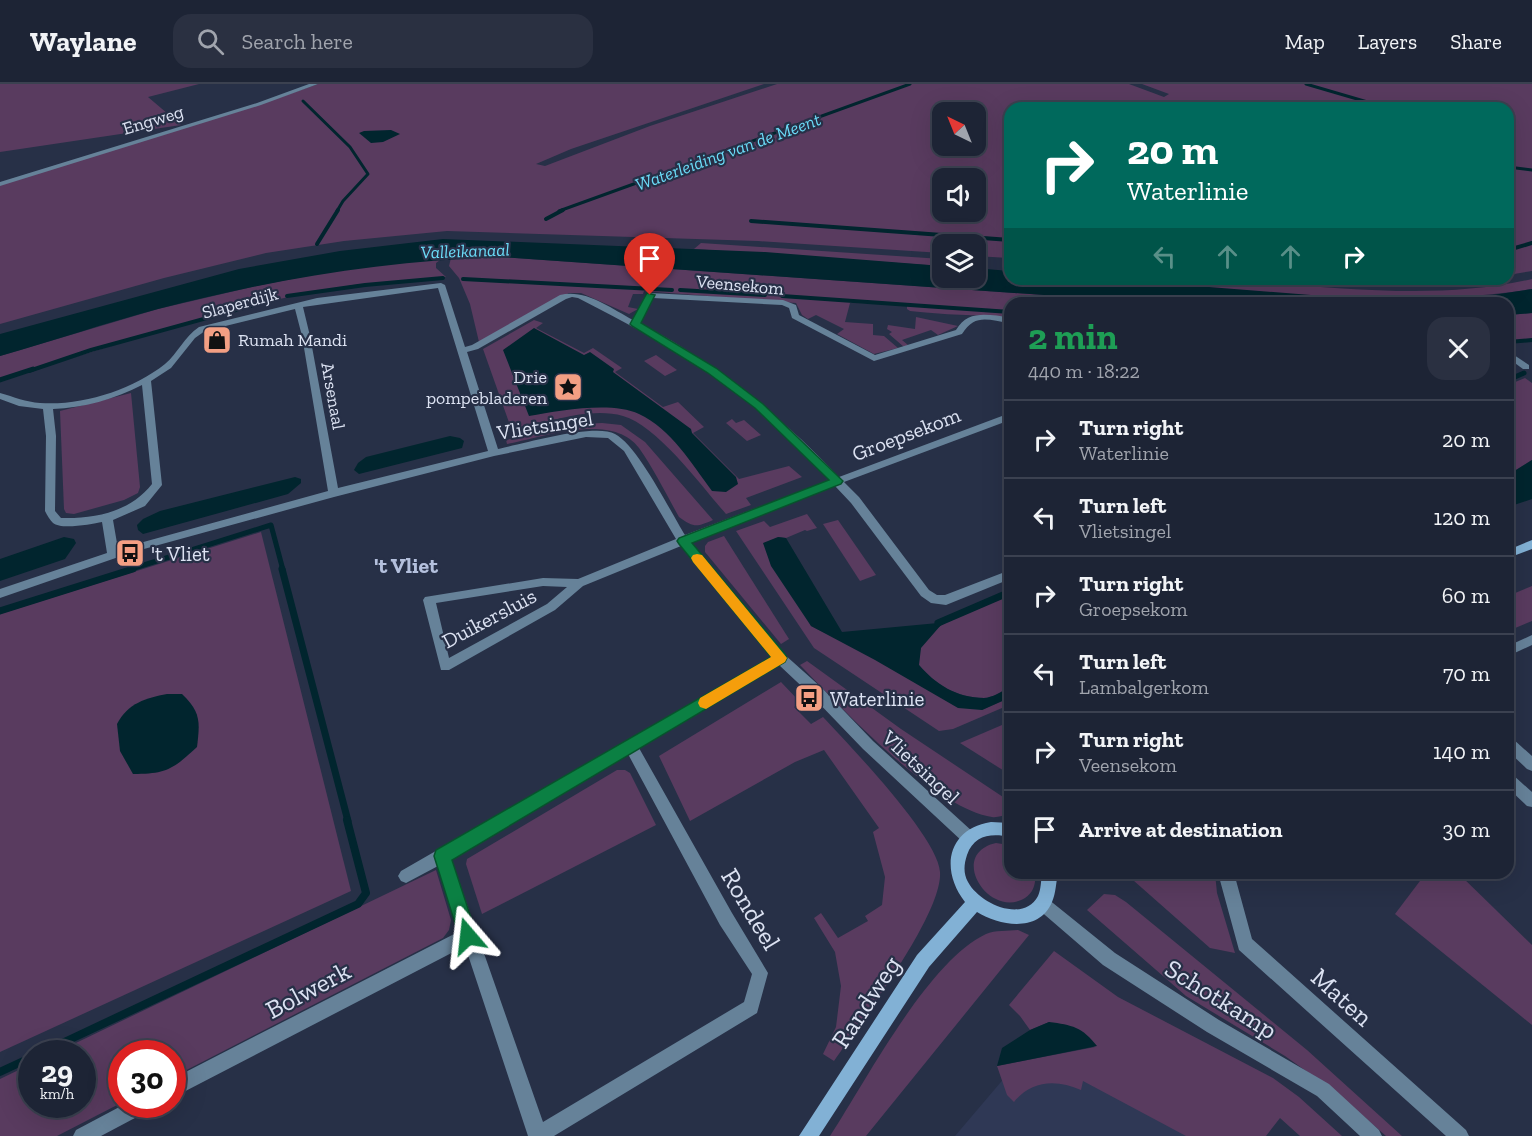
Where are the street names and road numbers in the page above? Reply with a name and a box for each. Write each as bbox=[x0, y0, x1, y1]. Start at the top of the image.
street label: Engweg bbox=[120, 100, 186, 140]
street label: Veensekom bbox=[694, 270, 785, 300]
street label: Slaperdijk bbox=[200, 282, 281, 324]
street label: Arsenaal bbox=[316, 361, 350, 432]
street label: Groepsekom bbox=[848, 402, 964, 466]
street label: Vlietsingel bbox=[494, 405, 595, 445]
street label: Duikersluis bbox=[437, 583, 541, 653]
street label: Vlietsingel bbox=[876, 724, 965, 809]
street label: Rondeel bbox=[714, 862, 788, 956]
street label: Randweg bbox=[824, 950, 908, 1054]
street label: Schotkamp bbox=[1159, 952, 1283, 1046]
street label: Bolwerk bbox=[260, 954, 356, 1026]
street label: Maten bbox=[1305, 961, 1380, 1033]

